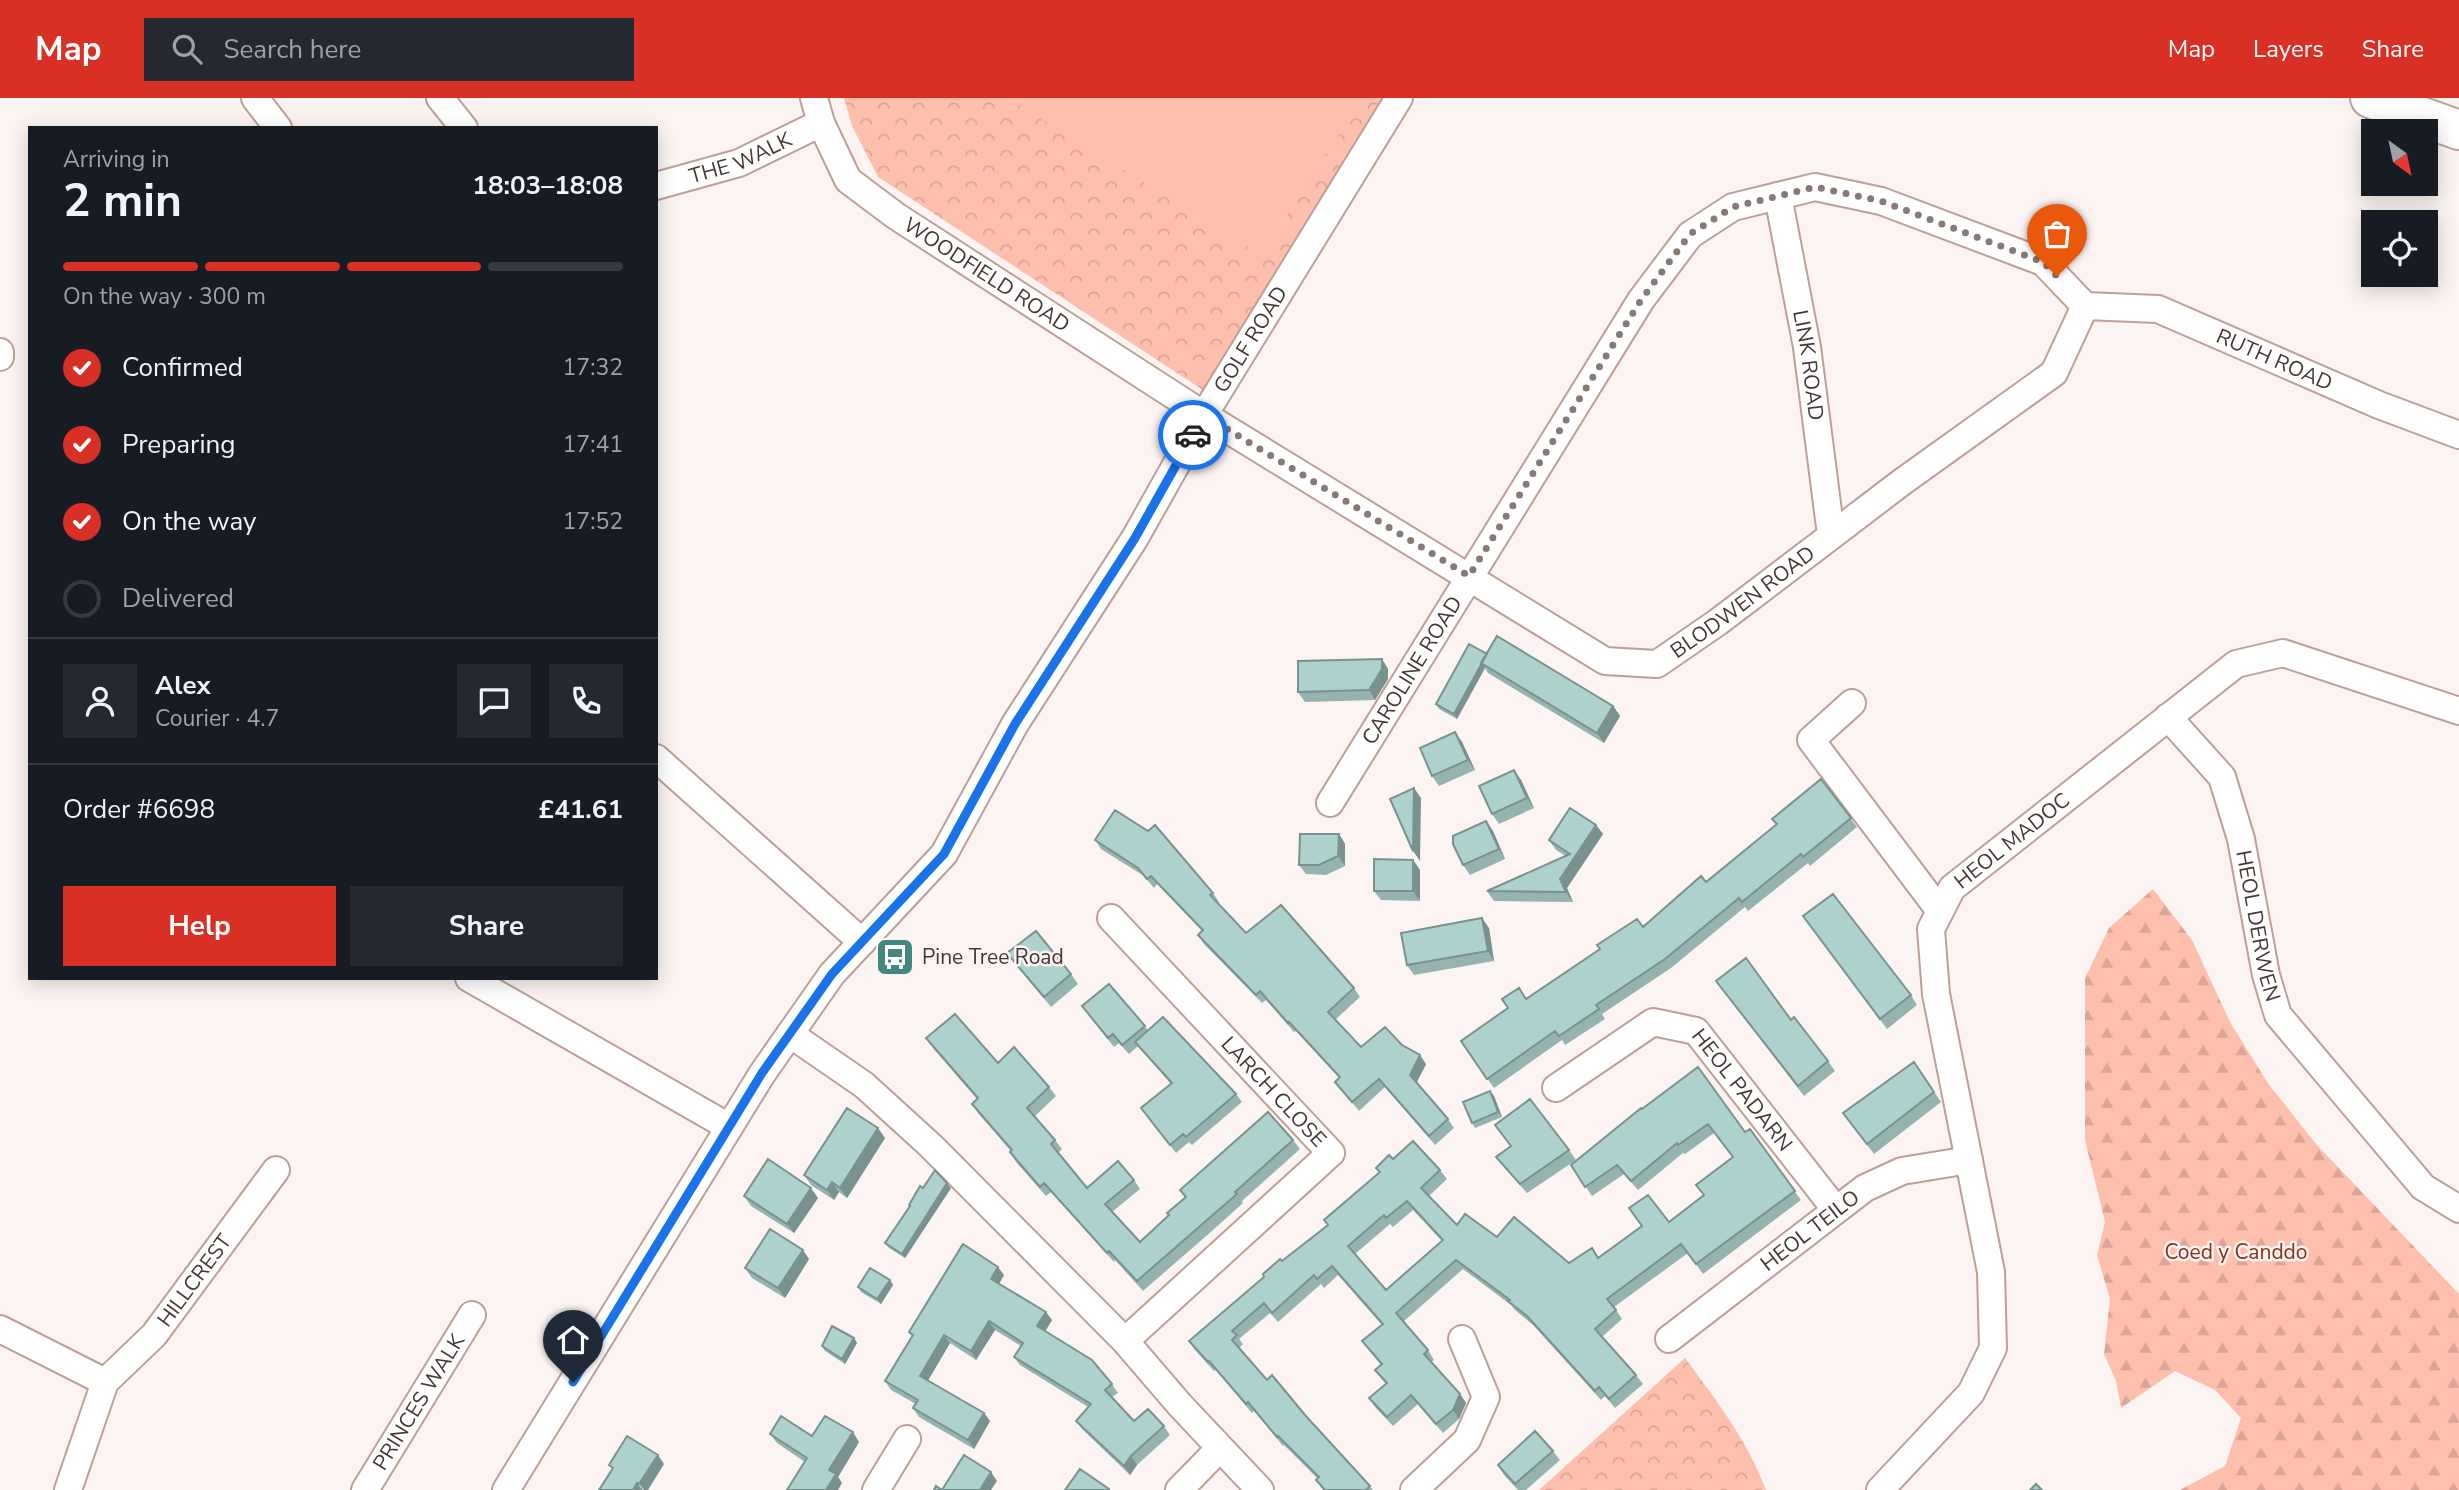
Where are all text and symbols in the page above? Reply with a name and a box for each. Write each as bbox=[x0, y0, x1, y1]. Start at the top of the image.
search box bbox=[144, 18, 634, 81]
text: Map bbox=[35, 27, 102, 72]
icon: search bbox=[168, 30, 206, 68]
text: Search here bbox=[224, 32, 361, 67]
text: Map bbox=[2168, 33, 2215, 65]
text: Layers bbox=[2253, 33, 2324, 65]
text: Share bbox=[2362, 33, 2424, 65]
north arrow bbox=[2361, 119, 2438, 196]
map controls bbox=[2361, 119, 2438, 287]
street label: THE WALK bbox=[686, 125, 797, 190]
text: Arriving in bbox=[63, 144, 170, 175]
text: 18:03–18:08 bbox=[472, 168, 623, 203]
text: 2 min bbox=[63, 169, 182, 232]
pin bbox=[2027, 204, 2087, 276]
street label: WOODFIELD ROAD bbox=[898, 210, 1075, 339]
button: locate bbox=[2361, 210, 2438, 287]
icon: bag bbox=[2038, 215, 2076, 253]
text: On the way · 300 m bbox=[63, 281, 266, 312]
street label: GOLF ROAD bbox=[1207, 281, 1294, 398]
street label: LINK ROAD bbox=[1786, 307, 1830, 422]
street label: RUTH ROAD bbox=[2212, 322, 2337, 397]
icon: check bbox=[63, 349, 101, 387]
text: Confirmed bbox=[122, 350, 243, 385]
text: 17:32 bbox=[563, 352, 623, 383]
courier bbox=[1158, 400, 1228, 470]
icon: car bbox=[1174, 416, 1212, 454]
icon: check bbox=[63, 426, 101, 464]
text: Preparing bbox=[122, 427, 235, 462]
text: 17:41 bbox=[563, 429, 623, 460]
icon: check bbox=[63, 503, 101, 541]
text: On the way bbox=[122, 504, 256, 539]
text: 17:52 bbox=[563, 506, 623, 537]
street label: BLODWEN ROAD bbox=[1665, 539, 1821, 665]
text: Delivered bbox=[122, 581, 234, 616]
street label: CAROLINE ROAD bbox=[1355, 591, 1469, 750]
button: person bbox=[63, 664, 137, 738]
button: chat bbox=[457, 664, 531, 738]
button: phone bbox=[549, 664, 623, 738]
text: Alex bbox=[155, 668, 211, 703]
text: Courier · 4.7 bbox=[155, 703, 279, 734]
street label: HEOL MADOC bbox=[1948, 786, 2076, 895]
text: Order #6698 bbox=[63, 792, 215, 827]
text: £41.61 bbox=[539, 792, 623, 827]
street label: HEOL DERWEN bbox=[2229, 848, 2287, 1005]
button: Help bbox=[63, 886, 336, 966]
button: Share bbox=[350, 886, 623, 966]
bus stop icon: Pine Tree Road bbox=[874, 936, 916, 978]
place label: Pine Tree Road bbox=[922, 943, 1064, 971]
street label: HEOL PADARN bbox=[1685, 1023, 1799, 1157]
street label: LARCH CLOSE bbox=[1215, 1030, 1332, 1153]
street label: HEOL TEILO bbox=[1755, 1183, 1865, 1278]
street label: HILLCREST bbox=[151, 1228, 238, 1332]
park label: Coed y Canddo bbox=[2164, 1238, 2308, 1266]
pin bbox=[543, 1310, 603, 1382]
icon: home bbox=[554, 1321, 592, 1359]
street label: PRINCES WALK bbox=[366, 1328, 471, 1475]

